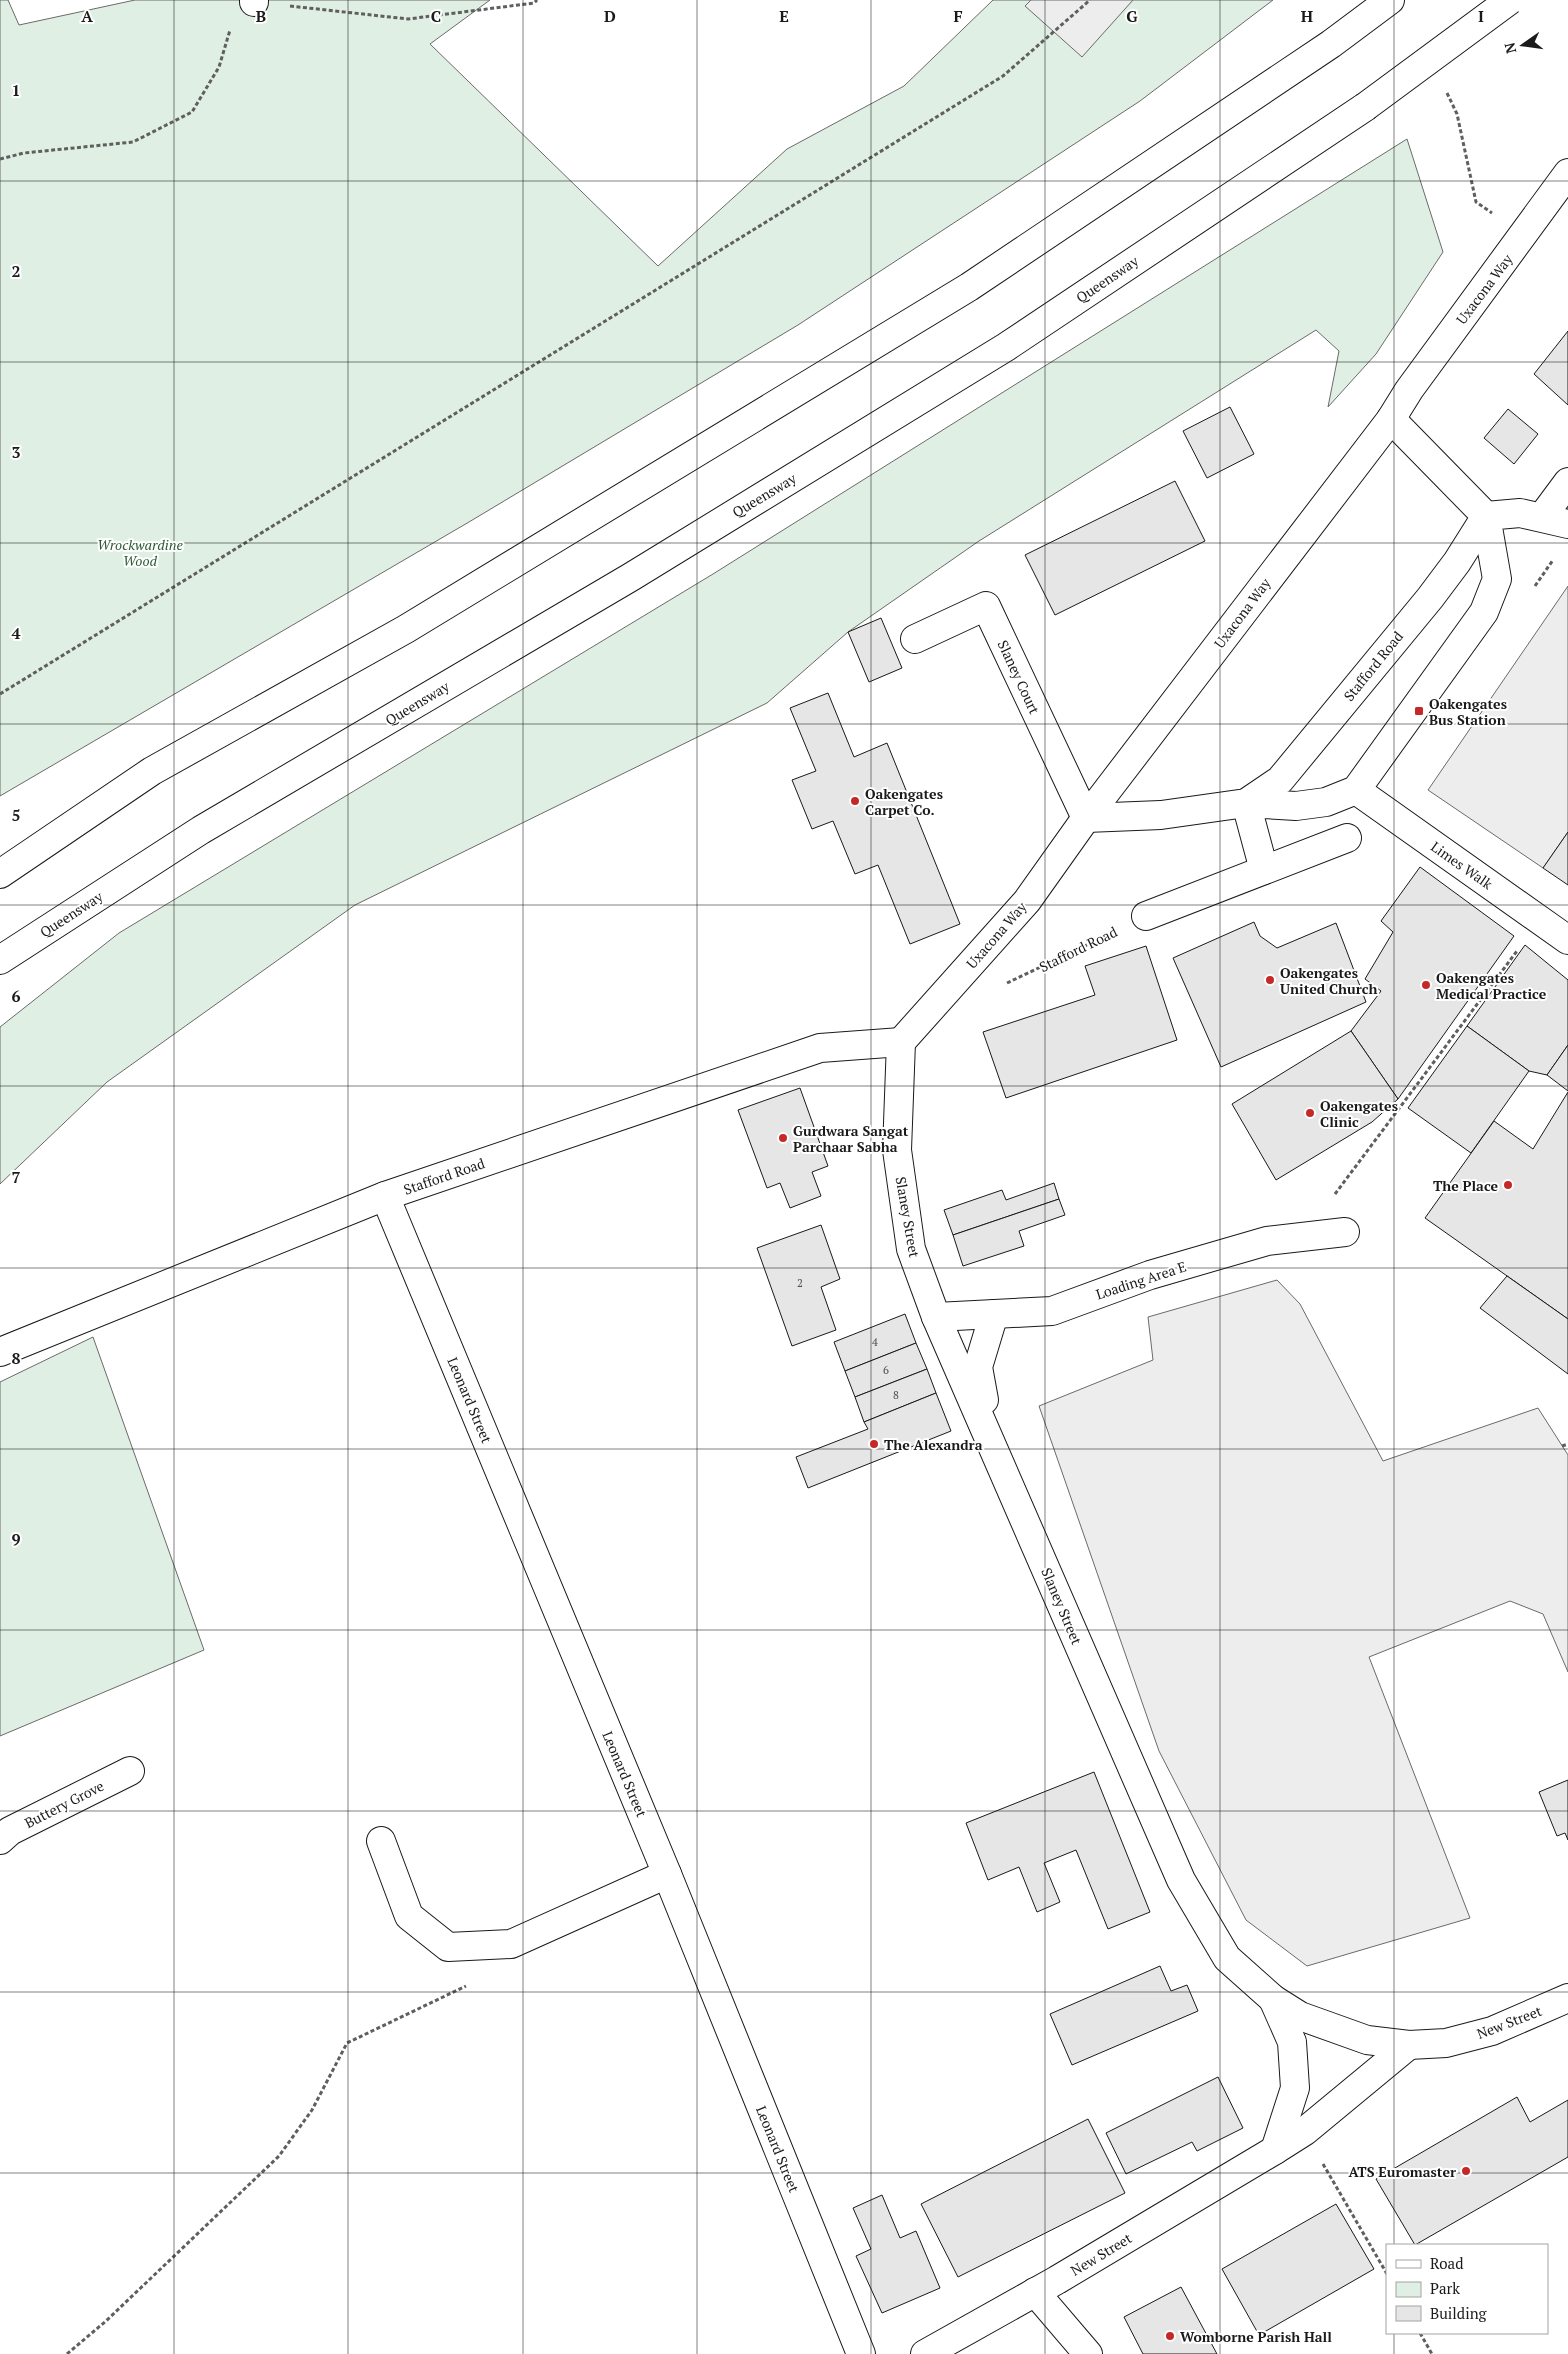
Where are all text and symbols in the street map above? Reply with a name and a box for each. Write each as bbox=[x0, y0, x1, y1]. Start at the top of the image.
text: A bbox=[81, 5, 93, 27]
text: B bbox=[256, 5, 266, 27]
text: C bbox=[431, 5, 441, 27]
text: D bbox=[604, 5, 616, 27]
text: E bbox=[779, 5, 789, 27]
text: F bbox=[953, 5, 963, 27]
text: G bbox=[1126, 5, 1138, 27]
text: H bbox=[1301, 5, 1313, 27]
text: I bbox=[1478, 5, 1484, 27]
north arrow bbox=[1498, 20, 1548, 70]
text: N bbox=[1499, 40, 1520, 56]
text: 1 bbox=[11, 79, 21, 101]
street label: Uxacona Way bbox=[1451, 249, 1517, 328]
street label: Queensway bbox=[1072, 251, 1143, 307]
text: 2 bbox=[11, 260, 21, 282]
text: 3 bbox=[11, 441, 21, 463]
street label: Queensway bbox=[729, 468, 800, 521]
park label: Wrockwardine Wood bbox=[97, 535, 183, 570]
street label: Uxacona Way bbox=[1209, 573, 1275, 652]
text: 4 bbox=[11, 622, 21, 644]
street label: Stafford Road bbox=[1339, 627, 1407, 705]
street label: Slaney Court bbox=[994, 637, 1045, 718]
street label: Queensway bbox=[382, 676, 453, 729]
place label: Oakengates Bus Station bbox=[1429, 694, 1507, 729]
marker: Oakengates Bus Station bbox=[1413, 705, 1425, 717]
place label: Oakengates Carpet Co. bbox=[865, 784, 943, 819]
marker: Oakengates Carpet Co. bbox=[849, 795, 861, 807]
text: 5 bbox=[11, 804, 21, 826]
street label: Limes Walk bbox=[1427, 837, 1497, 894]
street label: Queensway bbox=[36, 886, 107, 941]
street label: Uxacona Way bbox=[962, 897, 1031, 972]
street label: Stafford Road bbox=[1036, 922, 1120, 976]
place label: Oakengates United Church bbox=[1280, 963, 1378, 998]
place label: Oakengates Medical Practice bbox=[1436, 968, 1547, 1003]
marker: Oakengates United Church bbox=[1264, 974, 1276, 986]
marker: Oakengates Medical Practice bbox=[1420, 979, 1432, 991]
text: 6 bbox=[11, 985, 21, 1007]
place label: Oakengates Clinic bbox=[1320, 1096, 1398, 1131]
marker: Oakengates Clinic bbox=[1304, 1107, 1316, 1119]
place label: Gurdwara Sangat Parchaar Sabha bbox=[793, 1121, 909, 1156]
marker: Gurdwara Sangat Parchaar Sabha bbox=[777, 1132, 789, 1144]
street label: Stafford Road bbox=[401, 1153, 487, 1199]
text: 7 bbox=[11, 1166, 21, 1188]
street label: Slaney Street bbox=[892, 1175, 925, 1260]
place label: The Place bbox=[1433, 1176, 1498, 1195]
marker: The Place bbox=[1502, 1179, 1514, 1191]
street label: Loading Area E bbox=[1093, 1256, 1189, 1304]
house number: 2 bbox=[797, 1276, 803, 1290]
house number: 4 bbox=[872, 1335, 878, 1349]
text: 8 bbox=[11, 1347, 21, 1369]
street label: Leonard Street bbox=[443, 1354, 497, 1447]
house number: 6 bbox=[883, 1363, 889, 1377]
house number: 8 bbox=[893, 1388, 899, 1402]
place label: The Alexandra bbox=[884, 1435, 983, 1454]
marker: The Alexandra bbox=[868, 1438, 880, 1450]
text: 9 bbox=[11, 1528, 21, 1550]
street label: Slaney Street bbox=[1037, 1565, 1087, 1648]
street label: Leonard Street bbox=[598, 1728, 652, 1821]
street label: Buttery Grove bbox=[21, 1776, 107, 1832]
street label: New Street bbox=[1474, 2001, 1545, 2043]
street label: Leonard Street bbox=[752, 2103, 804, 2196]
place label: ATS Euromaster bbox=[1348, 2162, 1456, 2181]
marker: ATS Euromaster bbox=[1460, 2165, 1472, 2177]
street label: New Street bbox=[1067, 2228, 1136, 2280]
legend bbox=[1386, 2244, 1548, 2334]
text: Road bbox=[1430, 2253, 1463, 2273]
text: Park bbox=[1430, 2278, 1460, 2298]
text: Building bbox=[1430, 2303, 1488, 2323]
place label: Womborne Parish Hall bbox=[1180, 2327, 1332, 2346]
marker: Womborne Parish Hall bbox=[1164, 2330, 1176, 2342]

